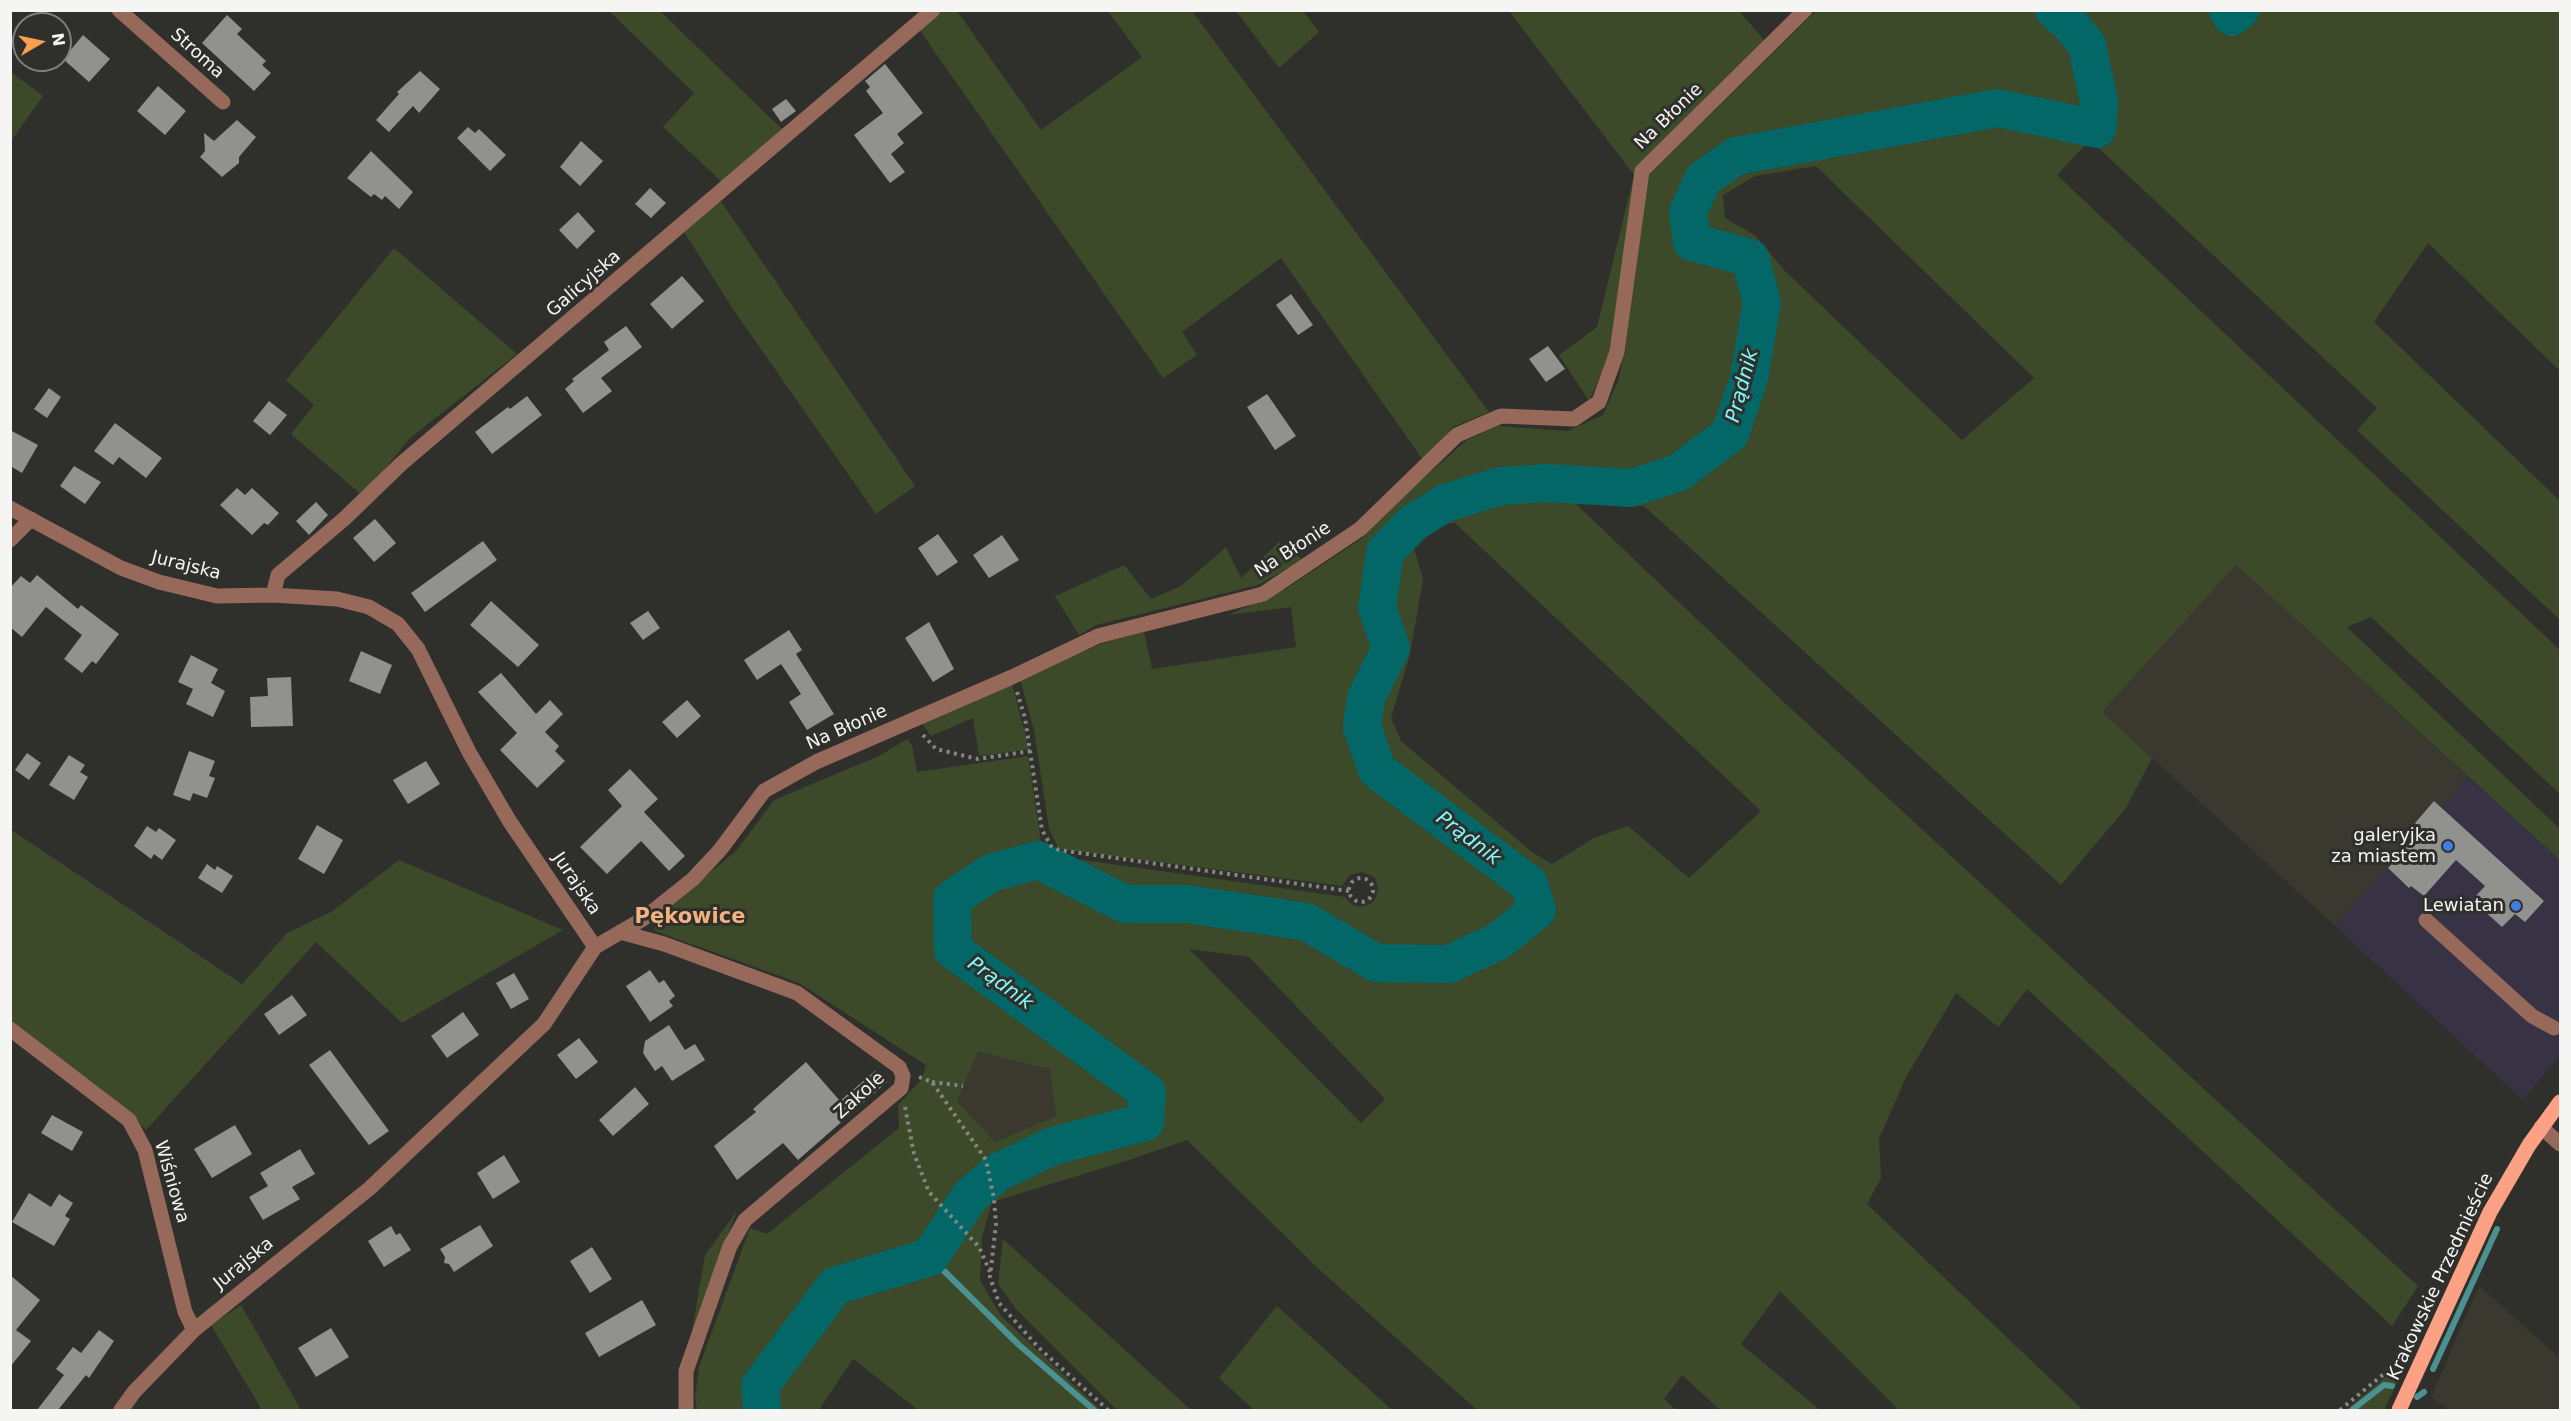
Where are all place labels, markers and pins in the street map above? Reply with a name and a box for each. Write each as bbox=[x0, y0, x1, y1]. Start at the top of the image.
place label: galeryjka za miastem bbox=[2331, 825, 2436, 868]
marker: galeryjka za miastem bbox=[2441, 839, 2455, 853]
place label: Lewiatan bbox=[2423, 895, 2504, 917]
marker: Lewiatan bbox=[2509, 899, 2523, 913]

